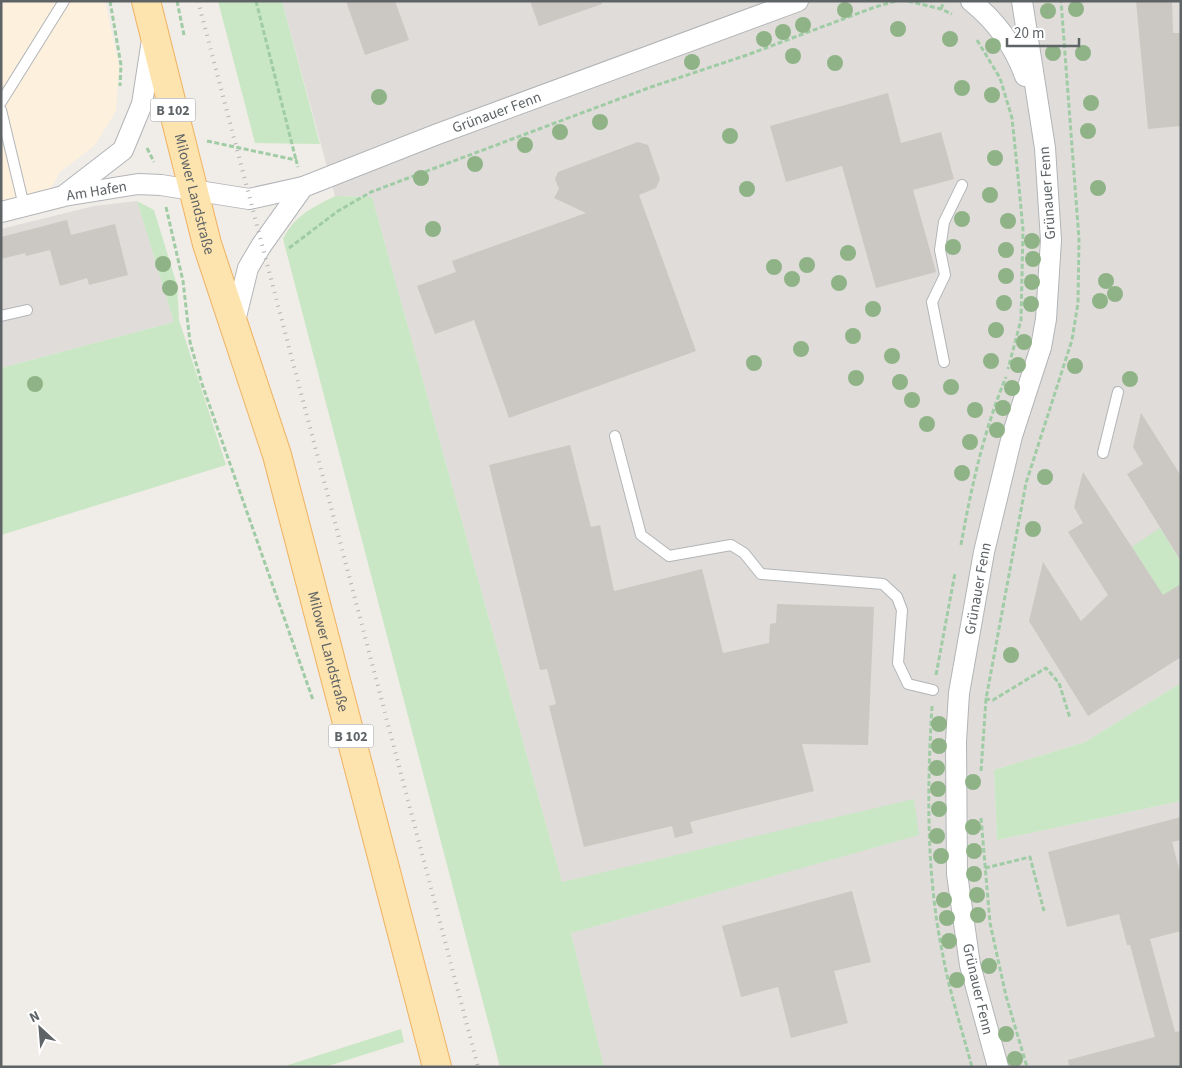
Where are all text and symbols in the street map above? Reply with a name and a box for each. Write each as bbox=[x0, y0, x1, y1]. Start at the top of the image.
scale bar bbox=[1007, 15, 1080, 47]
text: 20 m bbox=[1014, 23, 1044, 44]
street label: Grünauer Fenn bbox=[449, 87, 544, 139]
road number: B 102 bbox=[150, 98, 196, 122]
street label: Milower Landstraße bbox=[169, 131, 220, 257]
street label: Grünauer Fenn bbox=[1034, 146, 1061, 240]
street label: Am Hafen bbox=[65, 176, 128, 206]
street label: Grünauer Fenn bbox=[960, 540, 997, 636]
street label: Milower Landstraße bbox=[302, 589, 354, 714]
road number: B 102 bbox=[328, 724, 374, 748]
street label: Grünauer Fenn bbox=[957, 941, 998, 1037]
north arrow bbox=[15, 1003, 65, 1053]
text: N bbox=[26, 1006, 43, 1028]

